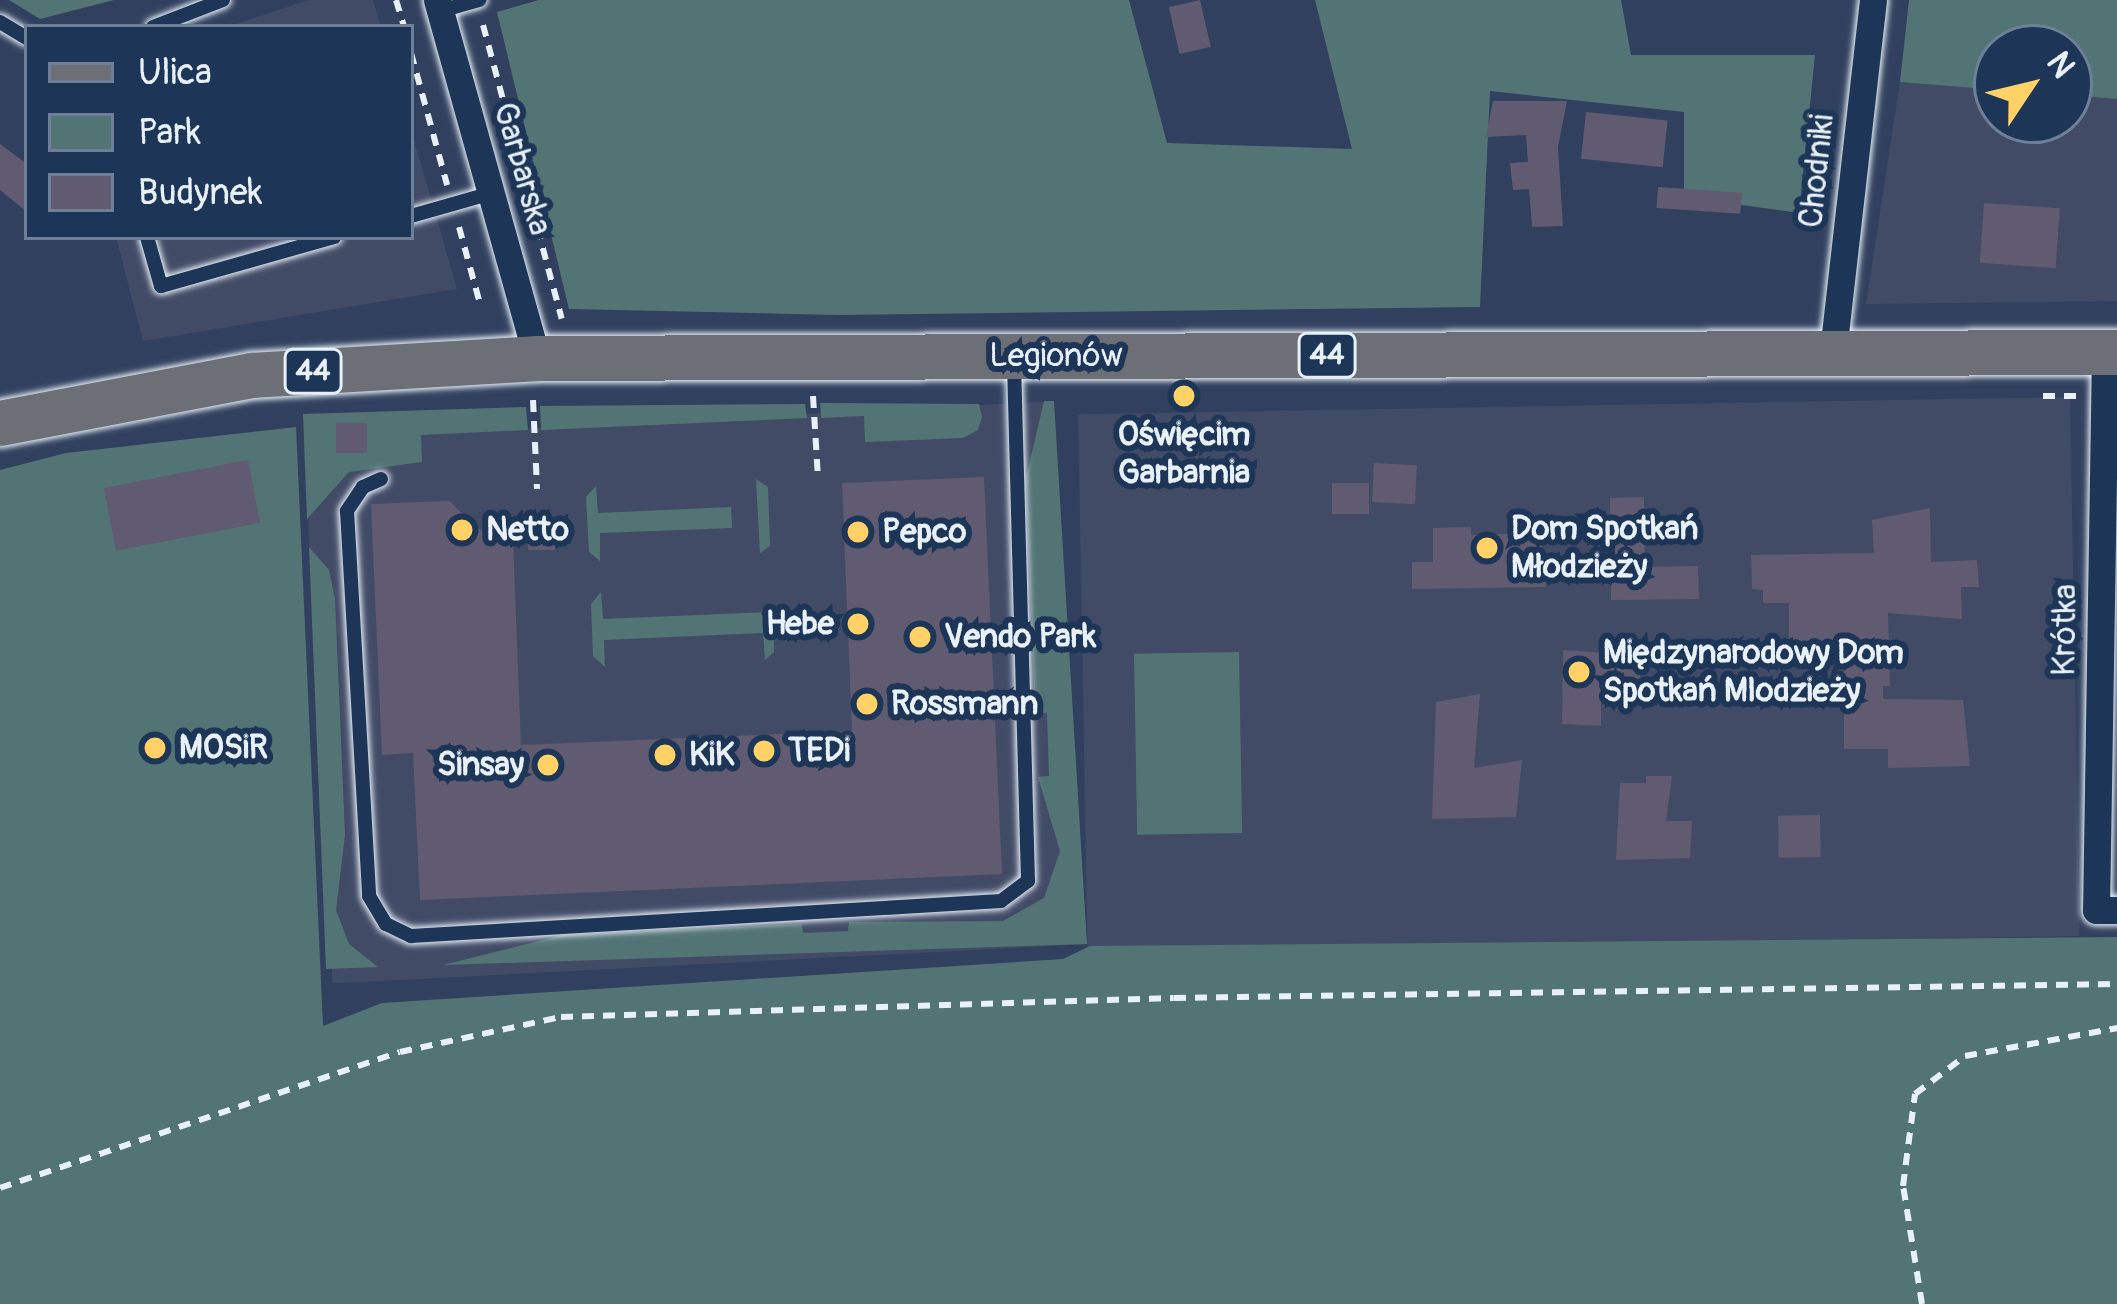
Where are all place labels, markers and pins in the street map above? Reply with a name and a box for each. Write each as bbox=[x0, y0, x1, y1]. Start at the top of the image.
marker: Oświęcim Garbarnia bbox=[1171, 383, 1197, 409]
place label: Oświęcim Garbarnia bbox=[1118, 415, 1250, 493]
place label: Dom Spotkań Młodzieży bbox=[1511, 509, 1699, 587]
place label: Netto bbox=[486, 510, 569, 550]
place label: Pepco bbox=[882, 512, 967, 552]
marker: Netto bbox=[449, 517, 475, 543]
marker: Pepco bbox=[845, 519, 871, 545]
marker: Dom Spotkań Młodzieży bbox=[1474, 535, 1500, 561]
place label: Hebe bbox=[766, 604, 834, 644]
marker: Hebe bbox=[845, 611, 871, 637]
place label: Vendo Park bbox=[944, 617, 1096, 657]
marker: Vendo Park bbox=[907, 624, 933, 650]
place label: Międzynarodowy Dom Spotkań Mlodzieży bbox=[1603, 633, 1904, 711]
marker: Międzynarodowy Dom Spotkań Mlodzieży bbox=[1566, 659, 1592, 685]
place label: Rossmann bbox=[891, 684, 1038, 724]
marker: Rossmann bbox=[854, 691, 880, 717]
place label: MOSiR bbox=[179, 728, 268, 768]
place label: TEDi bbox=[788, 731, 850, 771]
marker: MOSiR bbox=[142, 735, 168, 761]
place label: KiK bbox=[689, 735, 735, 775]
marker: TEDi bbox=[751, 738, 777, 764]
marker: KiK bbox=[652, 742, 678, 768]
place label: Sinsay bbox=[437, 745, 524, 785]
marker: Sinsay bbox=[535, 752, 561, 778]

